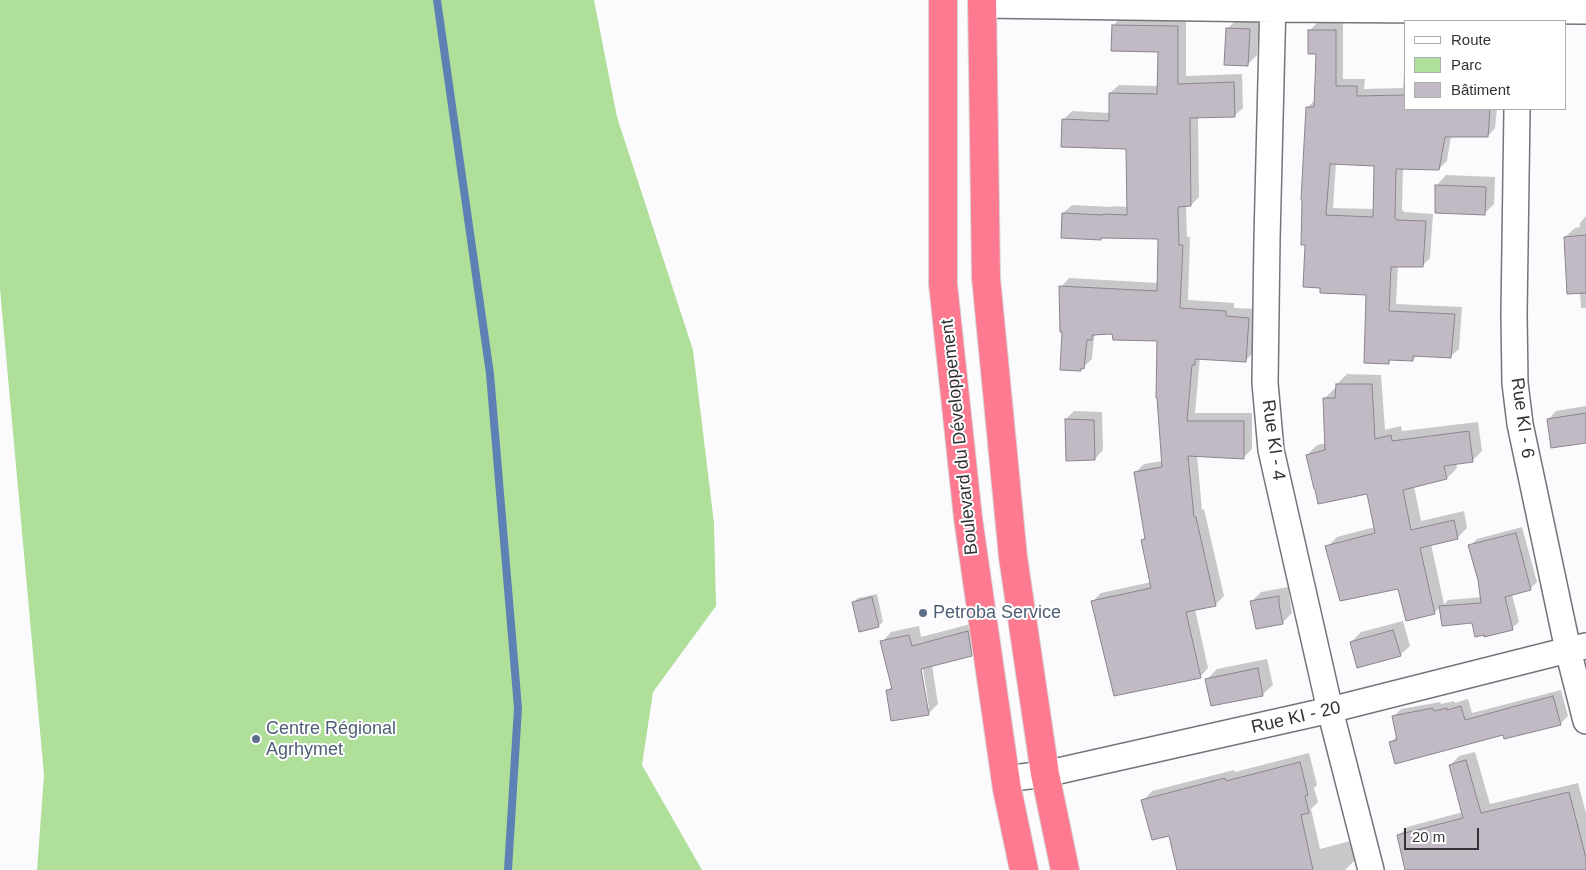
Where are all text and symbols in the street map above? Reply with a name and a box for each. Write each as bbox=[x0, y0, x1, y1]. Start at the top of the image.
legend bbox=[1404, 20, 1566, 110]
text: Route bbox=[1451, 31, 1491, 48]
text: Parc bbox=[1451, 56, 1482, 73]
text: Bâtiment bbox=[1451, 81, 1510, 98]
street label: Boulevard du Développement bbox=[937, 318, 983, 556]
street label: Rue KI - 6 bbox=[1506, 376, 1538, 460]
street label: Rue KI - 4 bbox=[1257, 398, 1289, 482]
place label: Petroba Service bbox=[933, 602, 1061, 624]
marker: Petroba Service bbox=[917, 607, 929, 619]
street label: Rue KI - 20 bbox=[1249, 697, 1343, 739]
place label: Centre Régional Agrhymet bbox=[266, 718, 396, 761]
marker: Centre Régional Agrhymet bbox=[250, 733, 262, 745]
scale bar bbox=[1406, 818, 1481, 850]
text: 20 m bbox=[1412, 828, 1445, 845]

